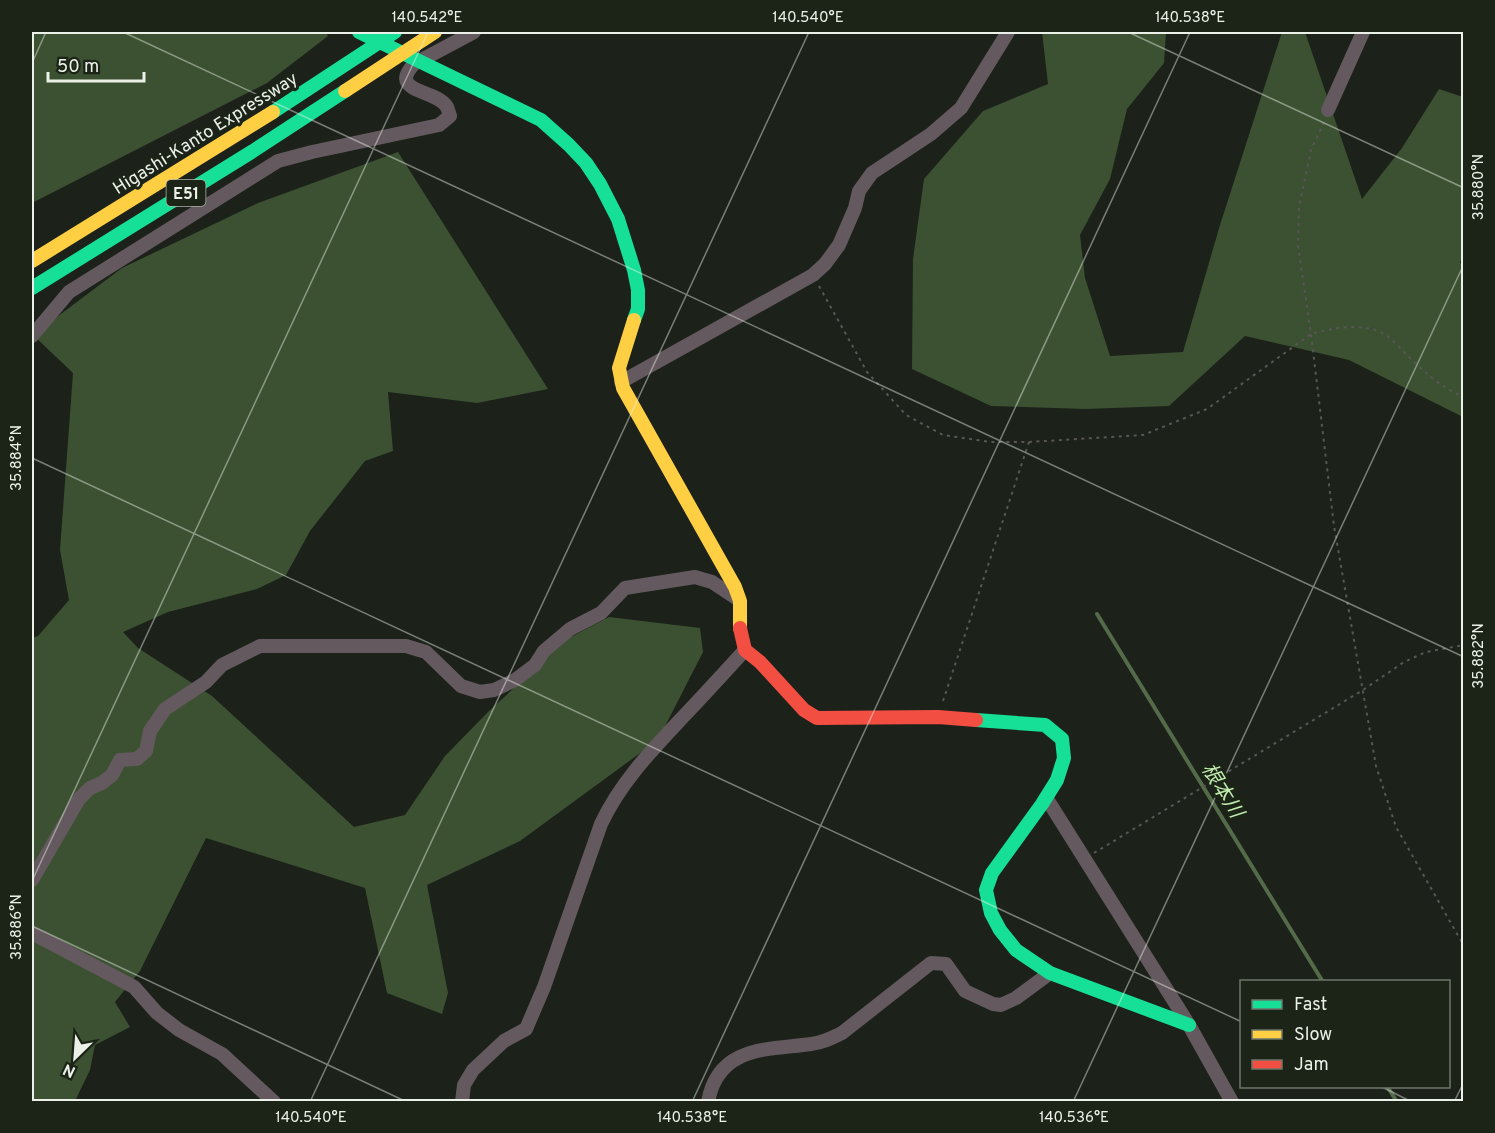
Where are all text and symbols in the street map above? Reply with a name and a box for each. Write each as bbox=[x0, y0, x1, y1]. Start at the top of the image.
text: 140.542°E bbox=[392, 9, 462, 28]
text: 140.540°E bbox=[772, 9, 844, 28]
text: 140.538°E bbox=[1155, 9, 1225, 28]
scale bar bbox=[48, 45, 144, 83]
text: 50 m bbox=[57, 56, 99, 79]
street label: Higashi-Kanto Expressway bbox=[109, 68, 303, 201]
text: 35.880°N bbox=[1470, 154, 1489, 220]
road number: E51 bbox=[166, 180, 206, 206]
text: 35.884°N bbox=[8, 425, 27, 491]
text: 35.882°N bbox=[1470, 623, 1489, 689]
water label: 根本川 bbox=[1194, 759, 1249, 825]
text: 35.886°N bbox=[8, 894, 27, 960]
legend bbox=[1240, 980, 1450, 1088]
text: Fast bbox=[1294, 994, 1327, 1017]
text: Slow bbox=[1294, 1024, 1332, 1047]
north arrow bbox=[45, 1028, 105, 1088]
text: Jam bbox=[1294, 1054, 1329, 1077]
text: N bbox=[60, 1058, 79, 1081]
text: 140.540°E bbox=[275, 1109, 347, 1128]
text: 140.538°E bbox=[657, 1109, 727, 1128]
text: 140.536°E bbox=[1039, 1109, 1109, 1128]

